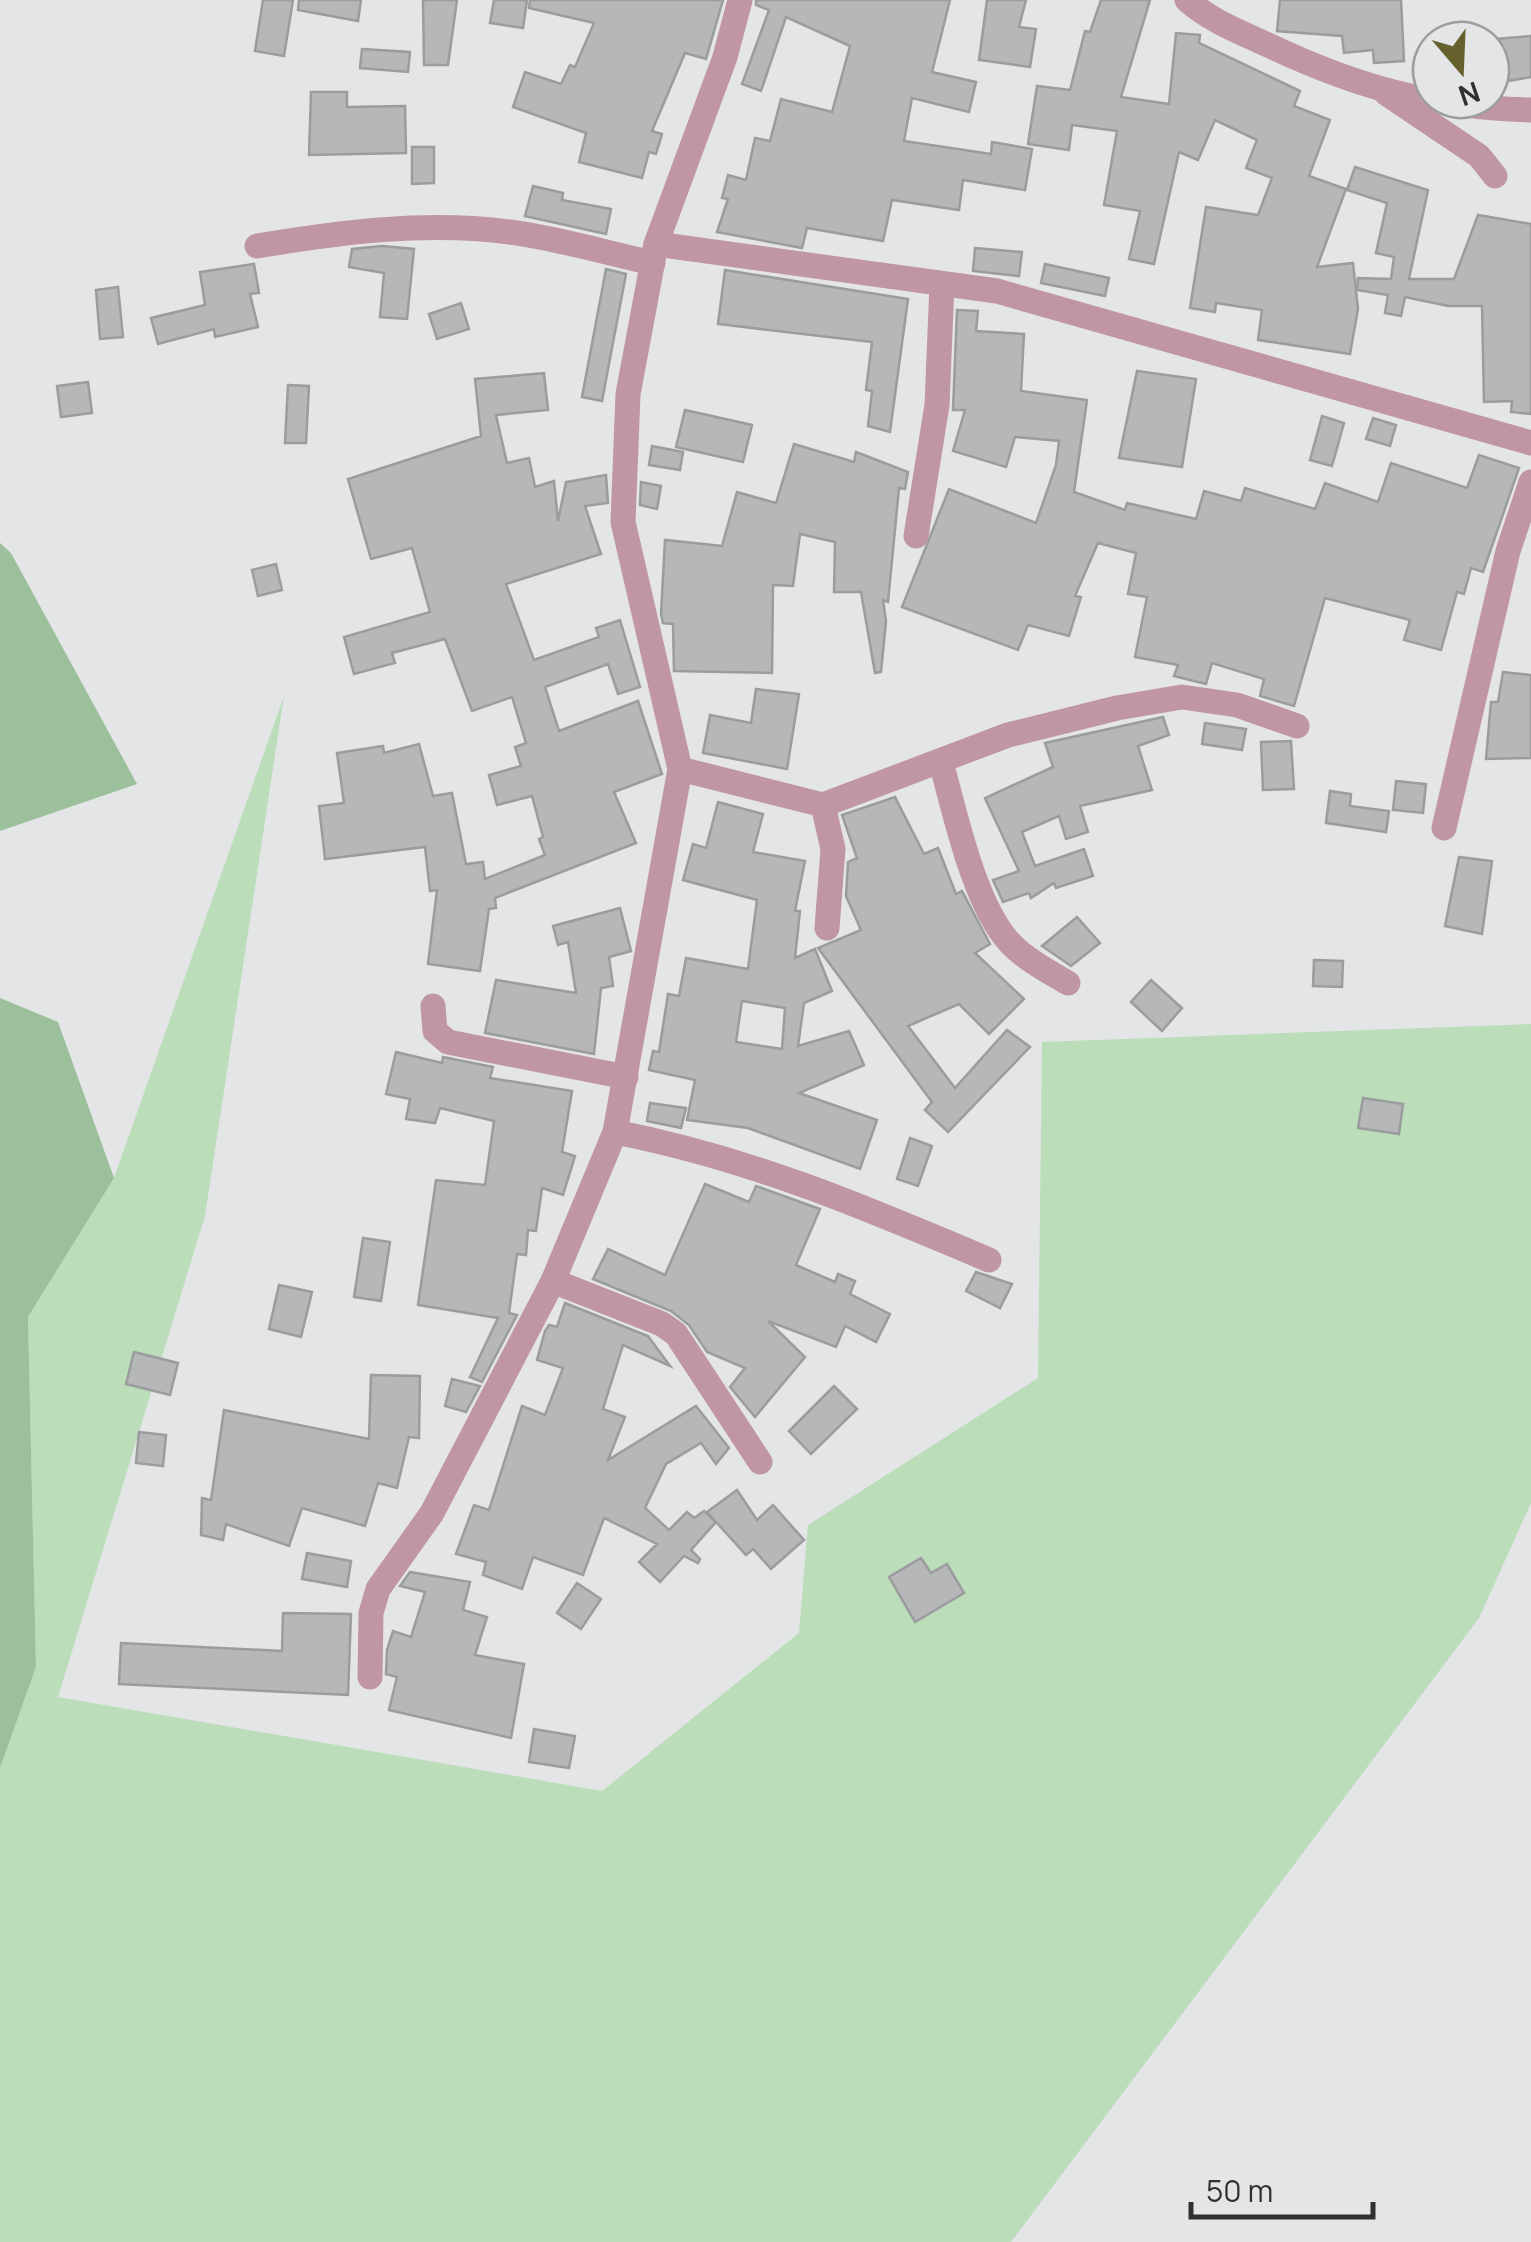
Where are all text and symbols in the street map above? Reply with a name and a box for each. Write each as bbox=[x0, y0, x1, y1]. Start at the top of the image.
north arrow bbox=[1411, 20, 1511, 120]
text: N bbox=[1454, 73, 1485, 116]
scale bar bbox=[1191, 2157, 1374, 2219]
text: 50 m bbox=[1206, 2170, 1273, 2211]

